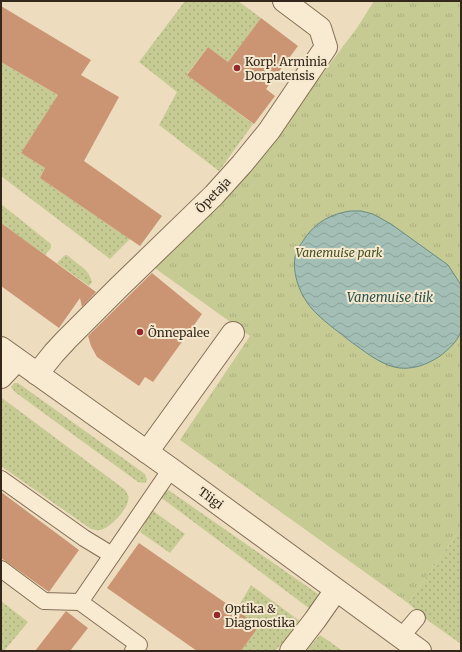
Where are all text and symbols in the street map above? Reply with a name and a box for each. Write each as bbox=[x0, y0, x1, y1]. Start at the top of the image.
place label: Korp! Arminia Dorpatensis bbox=[245, 54, 328, 83]
marker: Korp! Arminia Dorpatensis bbox=[232, 63, 242, 73]
street label: Õpetaja bbox=[192, 174, 234, 216]
park label: Vanemuise park bbox=[296, 245, 383, 260]
water label: Vanemuise tiik bbox=[347, 289, 433, 306]
place label: Õnnepalee bbox=[148, 325, 209, 340]
marker: Õnnepalee bbox=[135, 327, 145, 337]
street label: Tiigi bbox=[196, 484, 227, 512]
place label: Optika & Diagnostika bbox=[225, 601, 296, 630]
marker: Optika & Diagnostika bbox=[212, 610, 222, 620]

